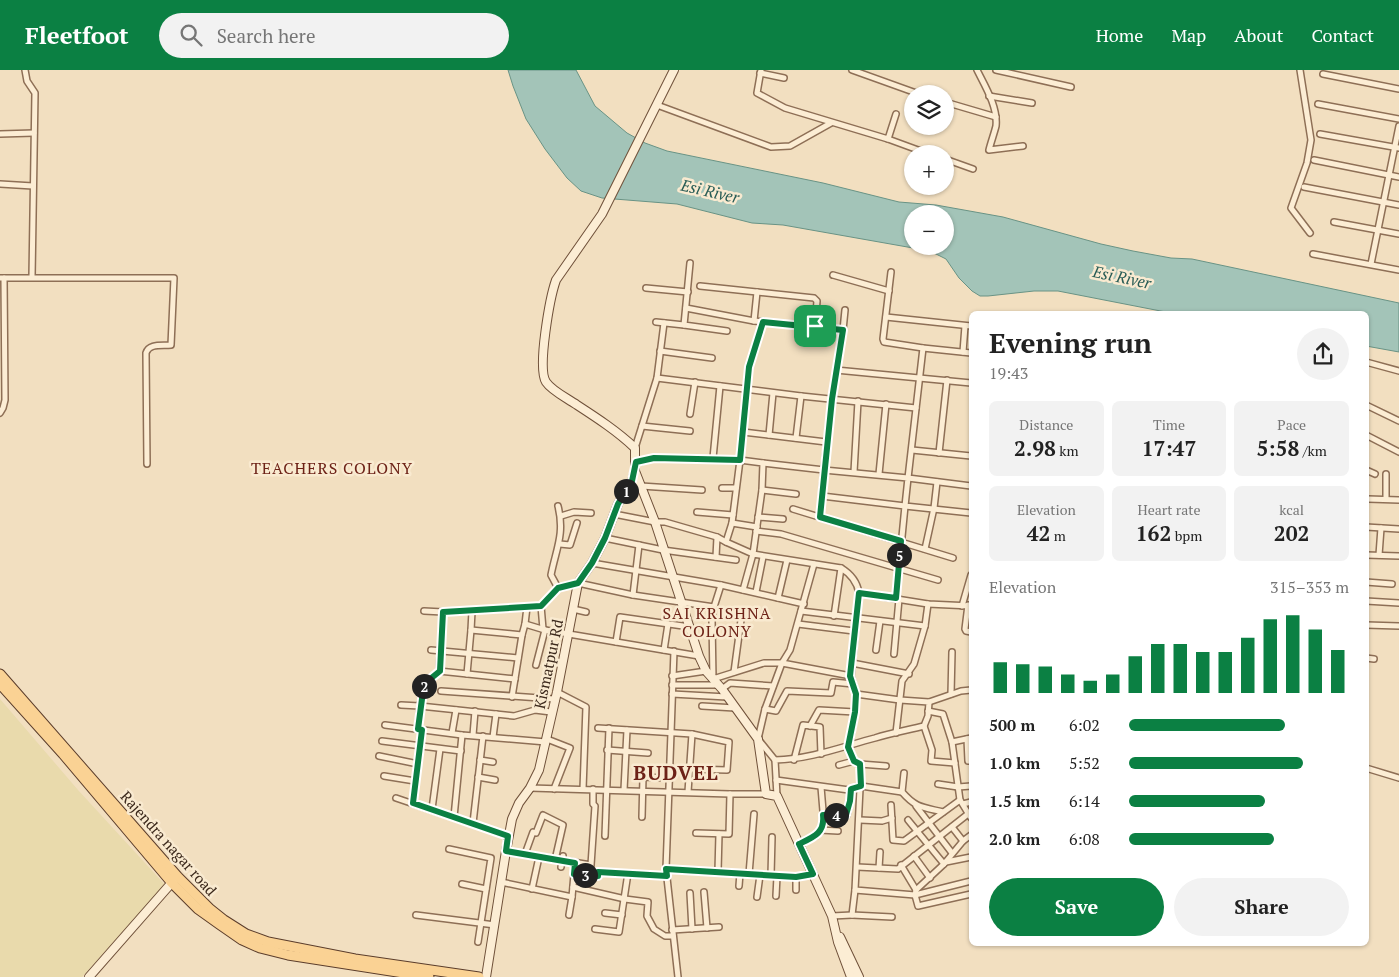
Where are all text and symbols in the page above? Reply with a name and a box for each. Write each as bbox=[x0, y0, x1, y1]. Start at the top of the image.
search box bbox=[159, 13, 509, 58]
text: Fleetfoot bbox=[25, 19, 129, 51]
icon: search bbox=[177, 21, 205, 49]
text: Search here bbox=[217, 23, 315, 48]
text: Home bbox=[1096, 23, 1143, 47]
text: Map bbox=[1171, 23, 1206, 47]
text: About bbox=[1234, 23, 1283, 47]
text: Contact bbox=[1311, 23, 1374, 47]
map controls bbox=[904, 85, 954, 255]
button: layers bbox=[904, 85, 954, 135]
button: + bbox=[904, 145, 954, 195]
water label: Esi River bbox=[678, 173, 742, 209]
button: − bbox=[904, 205, 954, 255]
water label: Esi River bbox=[1090, 260, 1154, 294]
pin bbox=[794, 305, 836, 347]
icon: arrive bbox=[801, 312, 829, 340]
text: Evening run bbox=[989, 324, 1152, 361]
button: share bbox=[1297, 328, 1349, 380]
text: 19:43 bbox=[989, 362, 1028, 384]
text: Distance bbox=[1019, 415, 1073, 434]
text: Time bbox=[1153, 415, 1185, 434]
text: Pace bbox=[1277, 415, 1306, 434]
text: 2.98 bbox=[1014, 434, 1056, 462]
text: 17:47 bbox=[1142, 434, 1196, 462]
text: 5:58 bbox=[1256, 434, 1299, 462]
text: km bbox=[1056, 441, 1079, 460]
text: /km bbox=[1299, 441, 1327, 460]
district label: TEACHERS COLONY bbox=[251, 457, 413, 479]
pin: 1 bbox=[614, 478, 638, 504]
text: 1 bbox=[623, 482, 630, 501]
text: Elevation bbox=[1017, 500, 1076, 519]
text: Heart rate bbox=[1138, 500, 1200, 519]
text: kcal bbox=[1279, 500, 1304, 519]
text: 42 bbox=[1027, 519, 1050, 547]
text: 162 bbox=[1136, 519, 1171, 547]
text: 202 bbox=[1274, 519, 1309, 547]
text: m bbox=[1050, 526, 1066, 545]
text: bpm bbox=[1171, 526, 1202, 545]
pin: 5 bbox=[886, 542, 912, 568]
text: 5 bbox=[896, 546, 903, 565]
text: Elevation bbox=[989, 576, 1056, 598]
text: 315–353 m bbox=[1270, 576, 1349, 598]
district label: SAI KRISHNA COLONY bbox=[662, 602, 772, 642]
street label: Kismatpur Rd bbox=[529, 617, 567, 711]
pin: 2 bbox=[412, 674, 436, 698]
text: 2 bbox=[421, 677, 428, 696]
text: 500 m bbox=[989, 714, 1035, 736]
text: 6:02 bbox=[1069, 714, 1100, 736]
text: 1.0 km bbox=[989, 752, 1040, 774]
text: 5:52 bbox=[1069, 752, 1100, 774]
district label: BUDVEL bbox=[633, 759, 719, 786]
street label: Rajendra nagar road bbox=[117, 786, 221, 900]
text: 1.5 km bbox=[989, 790, 1040, 812]
text: 6:14 bbox=[1069, 790, 1100, 812]
pin: 4 bbox=[824, 802, 848, 828]
text: 4 bbox=[833, 806, 840, 825]
text: 2.0 km bbox=[989, 828, 1040, 850]
text: 6:08 bbox=[1069, 828, 1100, 850]
pin: 3 bbox=[572, 862, 598, 888]
text: 3 bbox=[582, 866, 589, 885]
button: Save bbox=[989, 878, 1164, 936]
button: Share bbox=[1174, 878, 1349, 936]

